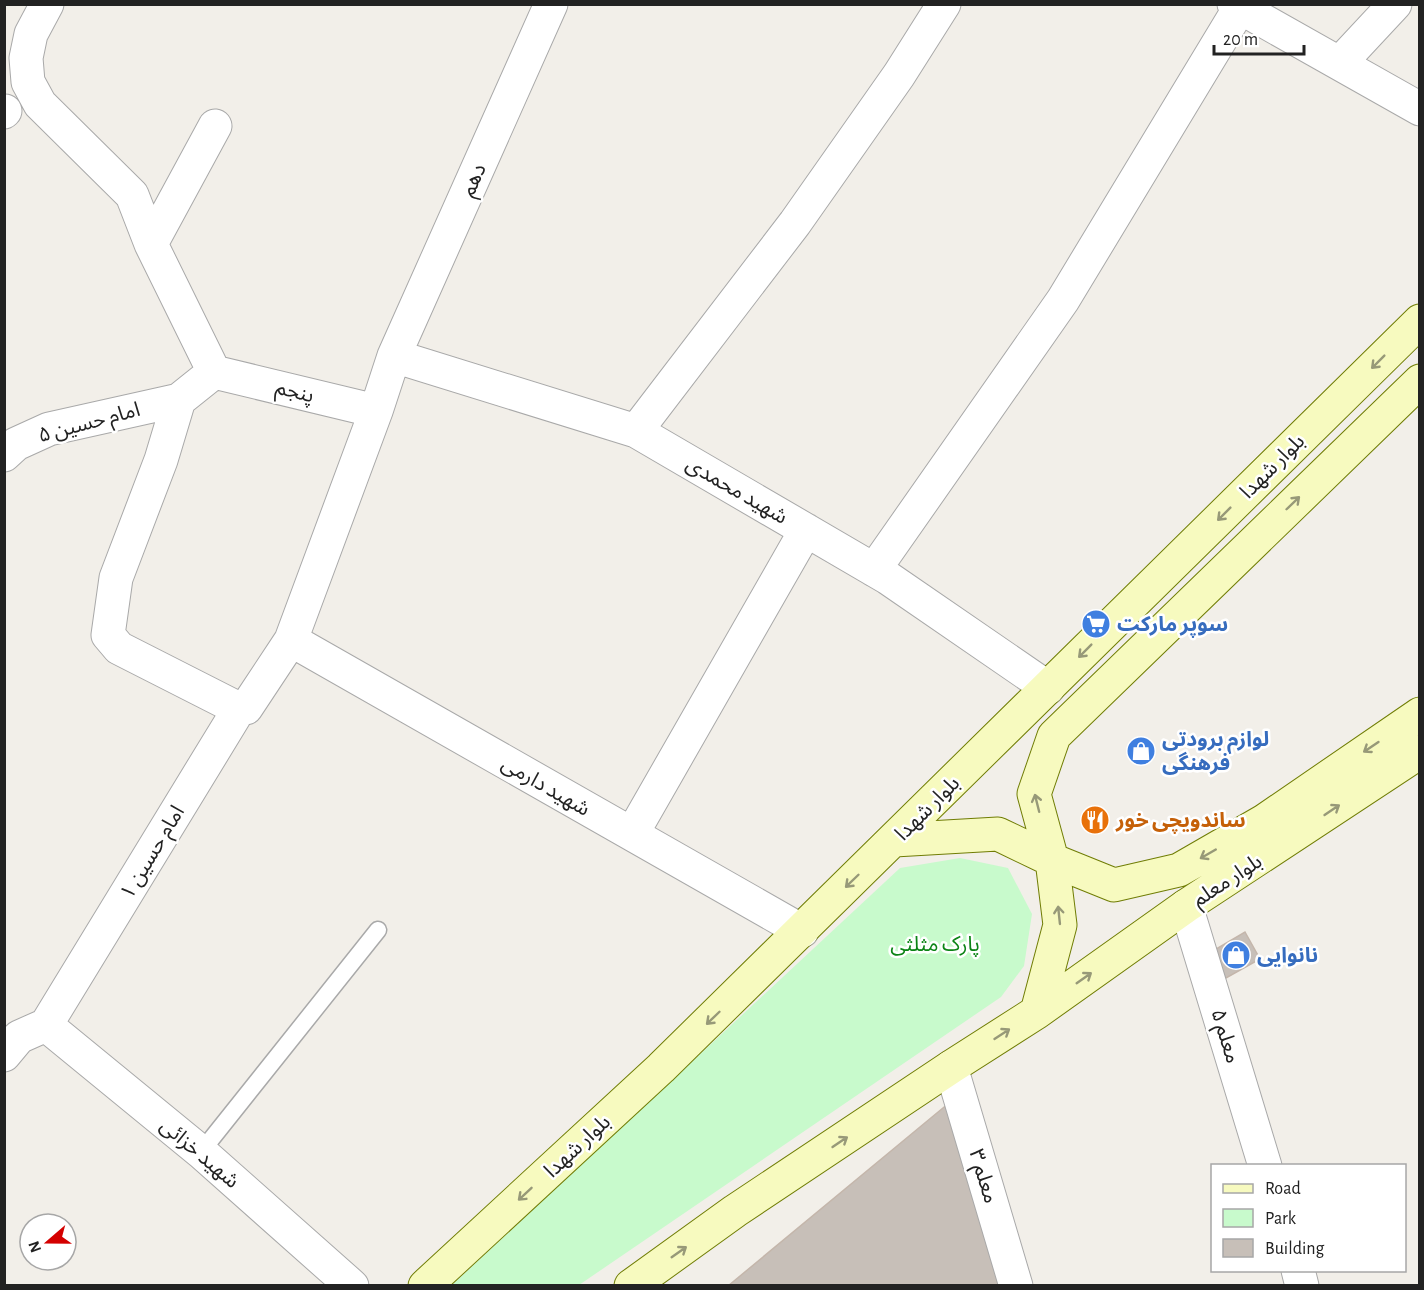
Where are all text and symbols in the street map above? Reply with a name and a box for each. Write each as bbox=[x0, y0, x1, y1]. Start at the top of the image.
scale bar bbox=[1214, 18, 1304, 56]
text: 20 m bbox=[1223, 31, 1258, 49]
street label: دهم bbox=[457, 160, 494, 202]
one-way arrow bbox=[1370, 355, 1385, 370]
street label: پنجم bbox=[273, 377, 316, 410]
street label: امام حسین ۵ bbox=[36, 399, 144, 451]
street label: بلوار شهدا bbox=[1236, 430, 1309, 503]
street label: شهید محمدی bbox=[682, 453, 791, 529]
one-way arrow bbox=[1286, 496, 1301, 511]
one-way arrow bbox=[1217, 507, 1232, 521]
supermarket icon: سوپر مارکت bbox=[1080, 608, 1112, 640]
place label: سوپر مارکت bbox=[1117, 614, 1228, 638]
one-way arrow bbox=[1078, 644, 1093, 659]
place label: لوازم برودتی فرهنگی bbox=[1162, 729, 1269, 775]
shop icon: لوازم برودتی فرهنگی bbox=[1125, 735, 1157, 767]
one-way arrow bbox=[1363, 741, 1380, 754]
street label: شهید دارمی bbox=[498, 753, 593, 821]
street label: بلوار شهدا bbox=[891, 772, 964, 845]
one-way arrow bbox=[1030, 794, 1042, 813]
street label: امام حسین ۱ bbox=[116, 802, 193, 905]
one-way arrow bbox=[1324, 803, 1341, 816]
restaurant icon: ساندویچی خور bbox=[1079, 804, 1111, 836]
place label: ساندویچی خور bbox=[1115, 810, 1246, 834]
one-way arrow bbox=[1200, 848, 1217, 860]
street label: بلوار معلم bbox=[1189, 850, 1268, 914]
one-way arrow bbox=[845, 874, 860, 888]
one-way arrow bbox=[1053, 905, 1064, 925]
park label: پارک مثلثی bbox=[890, 934, 980, 957]
shop icon: نانوایی bbox=[1220, 939, 1252, 971]
place label: نانوایی bbox=[1257, 945, 1318, 967]
one-way arrow bbox=[1076, 972, 1092, 984]
street label: معلم ۵ bbox=[1204, 1007, 1244, 1067]
one-way arrow bbox=[705, 1010, 720, 1025]
one-way arrow bbox=[993, 1028, 1010, 1040]
street label: بلوار شهدا bbox=[540, 1111, 615, 1183]
street label: شهید خزائی bbox=[156, 1115, 243, 1193]
one-way arrow bbox=[831, 1135, 848, 1148]
street label: معلم ۳ bbox=[962, 1147, 1002, 1207]
legend bbox=[1211, 1164, 1406, 1272]
text: Road bbox=[1265, 1180, 1301, 1198]
one-way arrow bbox=[517, 1187, 532, 1201]
text: Park bbox=[1265, 1210, 1297, 1228]
north arrow bbox=[18, 1212, 78, 1272]
text: N bbox=[25, 1239, 44, 1255]
text: Building bbox=[1265, 1240, 1325, 1258]
one-way arrow bbox=[670, 1246, 686, 1258]

